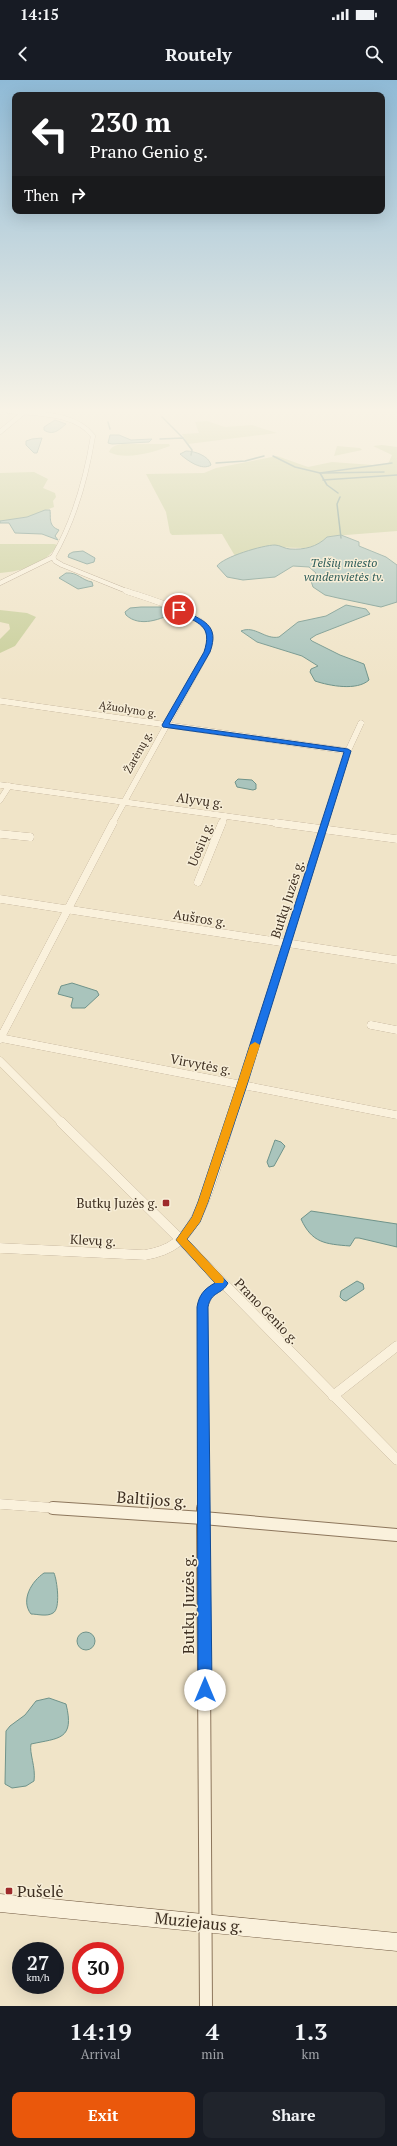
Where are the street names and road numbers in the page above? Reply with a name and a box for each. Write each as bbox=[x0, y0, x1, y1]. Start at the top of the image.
street label: Ąžuolyno g. bbox=[98, 698, 158, 720]
street label: Žarėnų g. bbox=[121, 728, 155, 776]
street label: Alyvų g. bbox=[175, 788, 225, 812]
street label: Uosių g. bbox=[183, 819, 217, 869]
street label: Butkų Juzės g. bbox=[266, 857, 308, 941]
street label: Aušros g. bbox=[172, 905, 228, 931]
street label: Virvytės g. bbox=[169, 1049, 233, 1079]
street label: Klevų g. bbox=[69, 1230, 117, 1250]
street label: Prano Genio g. bbox=[231, 1274, 303, 1348]
street label: Baltijos g. bbox=[116, 1486, 188, 1512]
street label: Butkų Juzės g. bbox=[177, 1554, 199, 1654]
street label: Muziejaus g. bbox=[153, 1906, 245, 1938]

